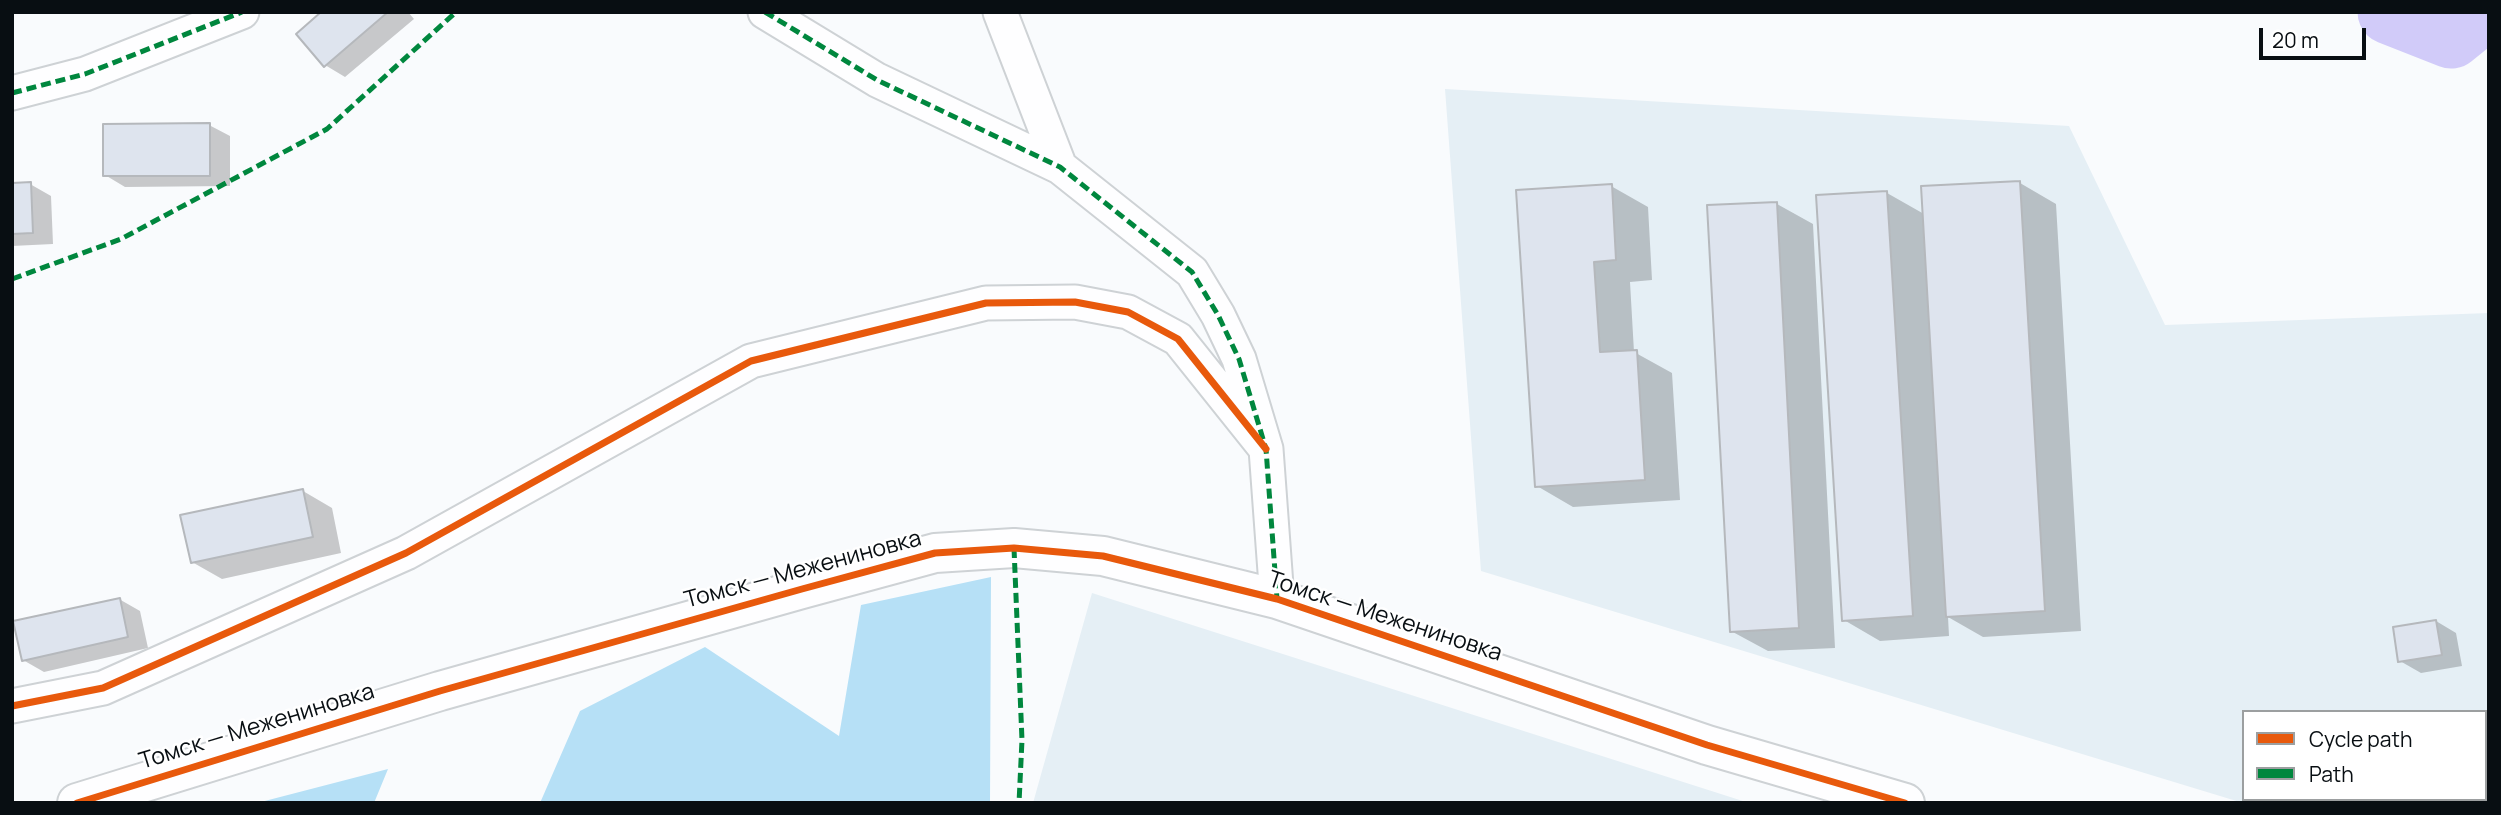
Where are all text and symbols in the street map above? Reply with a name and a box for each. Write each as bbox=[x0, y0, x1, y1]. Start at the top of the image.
scale bar bbox=[2263, 14, 2370, 58]
text: 20 m bbox=[2272, 26, 2319, 54]
street label: Томск — Межениновка bbox=[681, 525, 925, 615]
street label: Томск — Межениновка bbox=[1265, 566, 1505, 668]
street label: Томск — Межениновка bbox=[136, 678, 378, 776]
legend bbox=[2242, 710, 2487, 801]
text: Cycle path bbox=[2309, 725, 2412, 753]
text: Path bbox=[2309, 760, 2354, 788]

